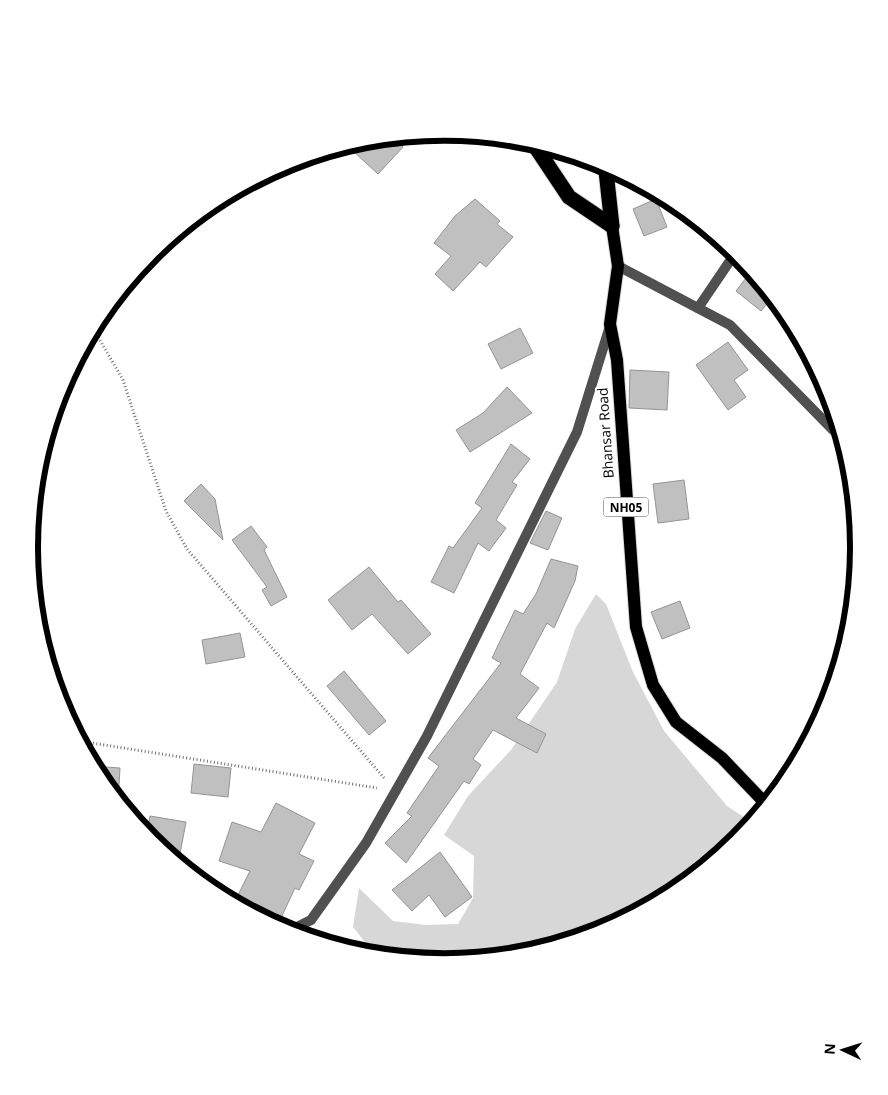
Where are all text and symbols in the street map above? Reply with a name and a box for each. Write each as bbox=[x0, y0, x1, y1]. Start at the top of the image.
street label: Bhansar Road bbox=[592, 387, 618, 479]
road number: NH05 bbox=[604, 498, 648, 516]
north arrow bbox=[818, 1025, 868, 1075]
text: N bbox=[820, 1043, 839, 1055]

